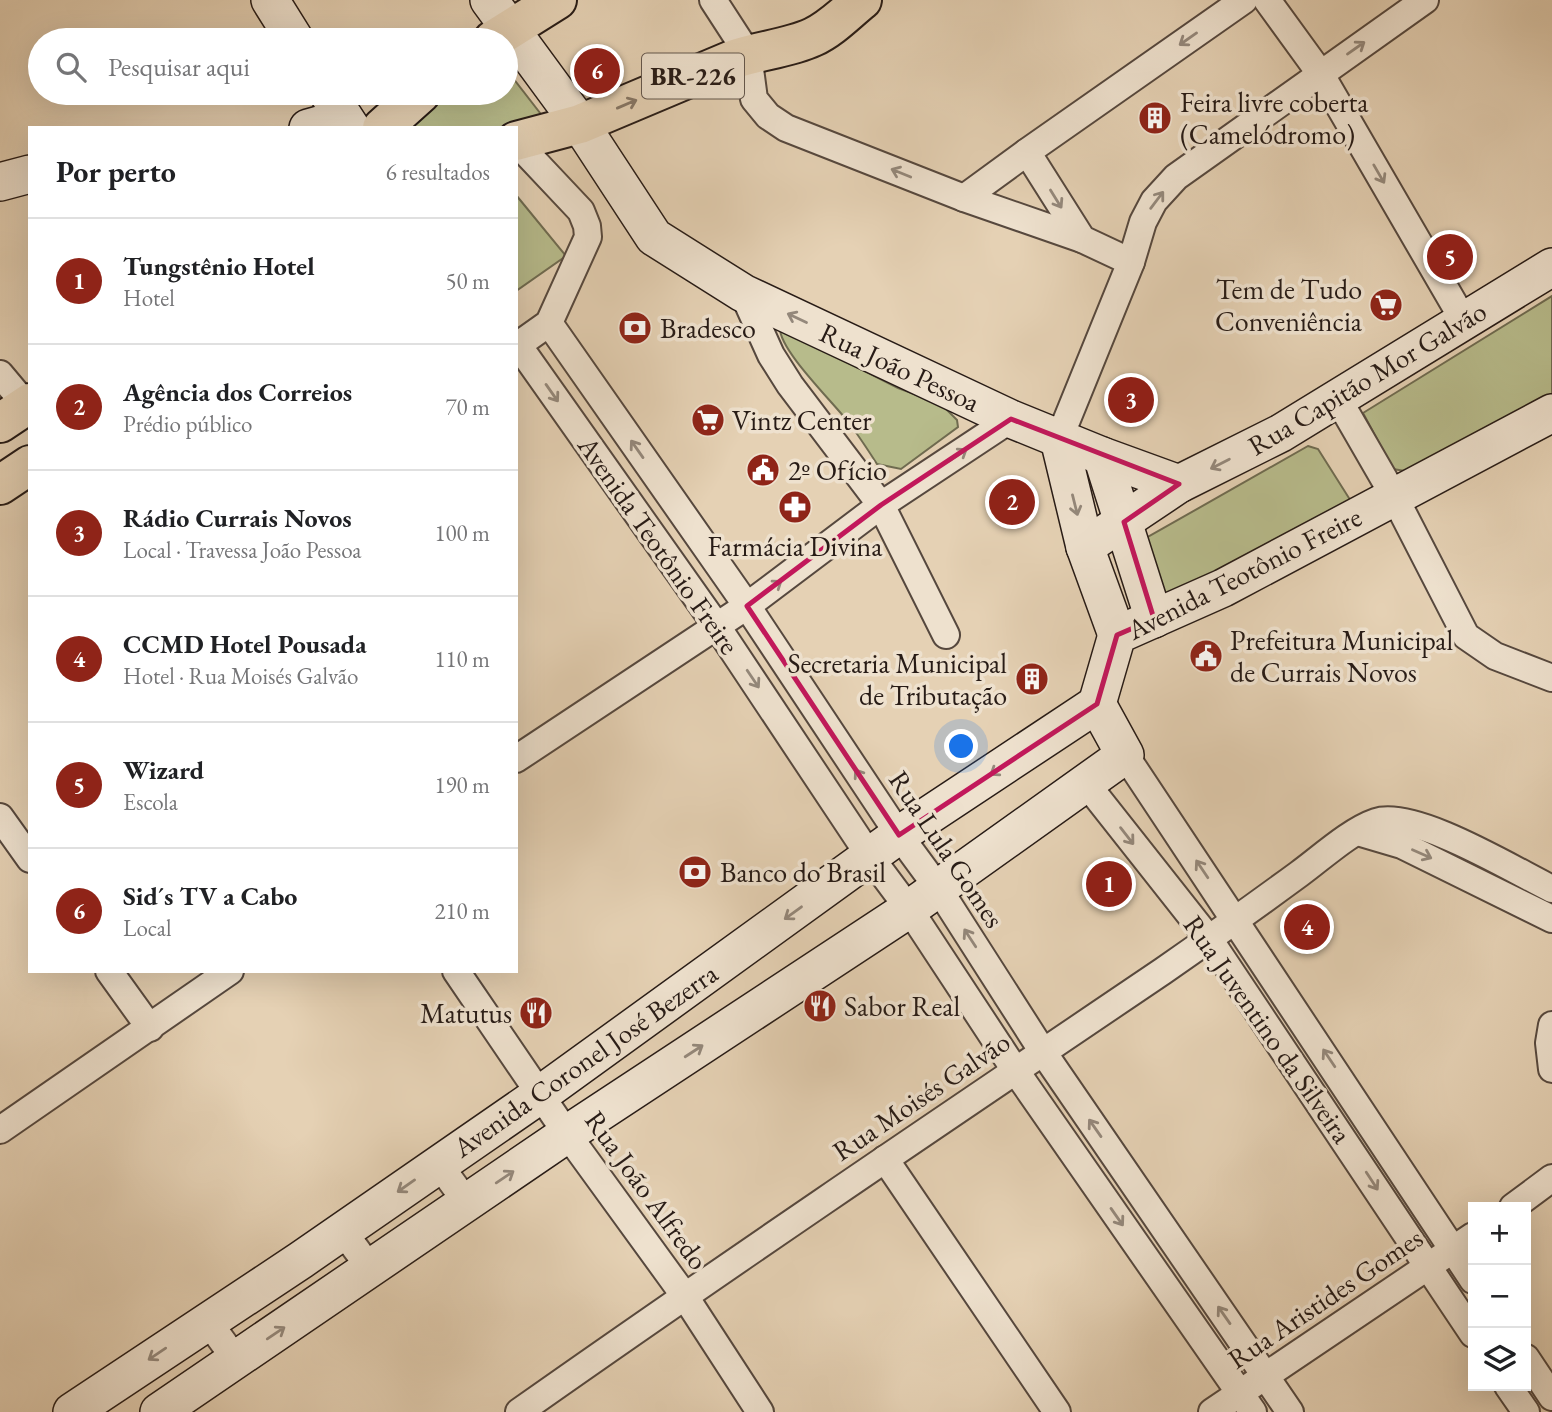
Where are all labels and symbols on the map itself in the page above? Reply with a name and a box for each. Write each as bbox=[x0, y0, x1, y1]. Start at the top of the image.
one-way arrow bbox=[1179, 32, 1198, 46]
one-way arrow bbox=[1346, 41, 1365, 55]
pin: 6 bbox=[574, 45, 620, 97]
road number: BR-226 bbox=[642, 54, 744, 99]
place label: Feira livre coberta (Camelódromo) bbox=[1180, 84, 1369, 152]
one-way arrow bbox=[616, 97, 637, 110]
building icon: Feira livre coberta (Camelódromo) bbox=[1136, 99, 1174, 137]
one-way arrow bbox=[1372, 164, 1386, 184]
one-way arrow bbox=[890, 165, 912, 178]
one-way arrow bbox=[1050, 188, 1064, 208]
one-way arrow bbox=[1149, 191, 1164, 210]
pin: 5 bbox=[1427, 231, 1473, 283]
place label: Tem de Tudo Conveniência bbox=[1215, 271, 1363, 339]
supermarket icon: Tem de Tudo Conveniência bbox=[1367, 286, 1405, 324]
street label: Rua Capitão Mor Galvão bbox=[1241, 293, 1493, 463]
bank icon: Bradesco bbox=[616, 309, 654, 347]
place label: Bradesco bbox=[660, 310, 756, 346]
one-way arrow bbox=[787, 311, 808, 325]
street label: Rua João Pessoa bbox=[814, 314, 987, 420]
pin: 3 bbox=[1108, 374, 1154, 426]
one-way arrow bbox=[545, 383, 559, 402]
supermarket icon: Vintz Center bbox=[689, 401, 727, 439]
place label: Vintz Center bbox=[732, 402, 872, 438]
street label: Avenida Teotônio Freire bbox=[570, 428, 748, 661]
one-way arrow bbox=[630, 440, 644, 459]
one-way arrow bbox=[948, 448, 968, 462]
public building icon: 2º Ofício bbox=[744, 451, 782, 489]
place label: 2º Ofício bbox=[788, 452, 887, 488]
one-way arrow bbox=[1210, 457, 1230, 471]
pin: 2 bbox=[989, 476, 1035, 528]
pharmacy icon: Farmácia Divina bbox=[776, 488, 814, 526]
one-way arrow bbox=[1069, 493, 1082, 516]
street label: Avenida Teotônio Freire bbox=[1120, 498, 1367, 648]
place label: Farmácia Divina bbox=[707, 528, 883, 564]
one-way arrow bbox=[763, 579, 782, 594]
place label: Prefeitura Municipal de Currais Novos bbox=[1230, 622, 1453, 690]
public building icon: Prefeitura Municipal de Currais Novos bbox=[1187, 637, 1225, 675]
place label: Secretaria Municipal de Tributação bbox=[787, 645, 1007, 713]
building icon: Secretaria Municipal de Tributação bbox=[1013, 660, 1051, 698]
one-way arrow bbox=[746, 669, 760, 689]
your location bbox=[944, 729, 978, 763]
one-way arrow bbox=[990, 761, 1009, 776]
street label: Rua Lula Gomes bbox=[881, 763, 1013, 935]
one-way arrow bbox=[854, 769, 868, 789]
one-way arrow bbox=[1120, 826, 1135, 844]
one-way arrow bbox=[1411, 848, 1432, 861]
bank icon: Banco do Brasil bbox=[676, 853, 714, 891]
place label: Banco do Brasil bbox=[720, 854, 886, 890]
pin: 1 bbox=[1086, 858, 1132, 910]
one-way arrow bbox=[1195, 860, 1209, 879]
pin: 4 bbox=[1284, 901, 1330, 953]
one-way arrow bbox=[784, 906, 803, 920]
street label: Rua Juventino da Silveira bbox=[1176, 908, 1361, 1151]
one-way arrow bbox=[963, 929, 977, 948]
street label: Avenida Coronel José Bezerra bbox=[445, 954, 725, 1166]
restaurant icon: Sabor Real bbox=[801, 987, 839, 1025]
place label: Sabor Real bbox=[844, 988, 960, 1024]
restaurant icon: Matutus bbox=[517, 994, 555, 1032]
place label: Matutus bbox=[420, 995, 512, 1031]
street label: Rua Moisés Galvão bbox=[825, 1023, 1017, 1169]
one-way arrow bbox=[684, 1044, 703, 1058]
one-way arrow bbox=[1321, 1049, 1335, 1069]
street label: Rua João Alfredo bbox=[577, 1103, 717, 1277]
one-way arrow bbox=[1088, 1119, 1102, 1138]
one-way arrow bbox=[495, 1170, 514, 1184]
one-way arrow bbox=[1365, 1171, 1379, 1190]
one-way arrow bbox=[397, 1178, 416, 1193]
one-way arrow bbox=[1110, 1207, 1124, 1226]
street label: Rua Aristides Gomes bbox=[1221, 1219, 1429, 1377]
one-way arrow bbox=[1217, 1306, 1231, 1325]
one-way arrow bbox=[266, 1325, 285, 1340]
one-way arrow bbox=[148, 1347, 167, 1361]

